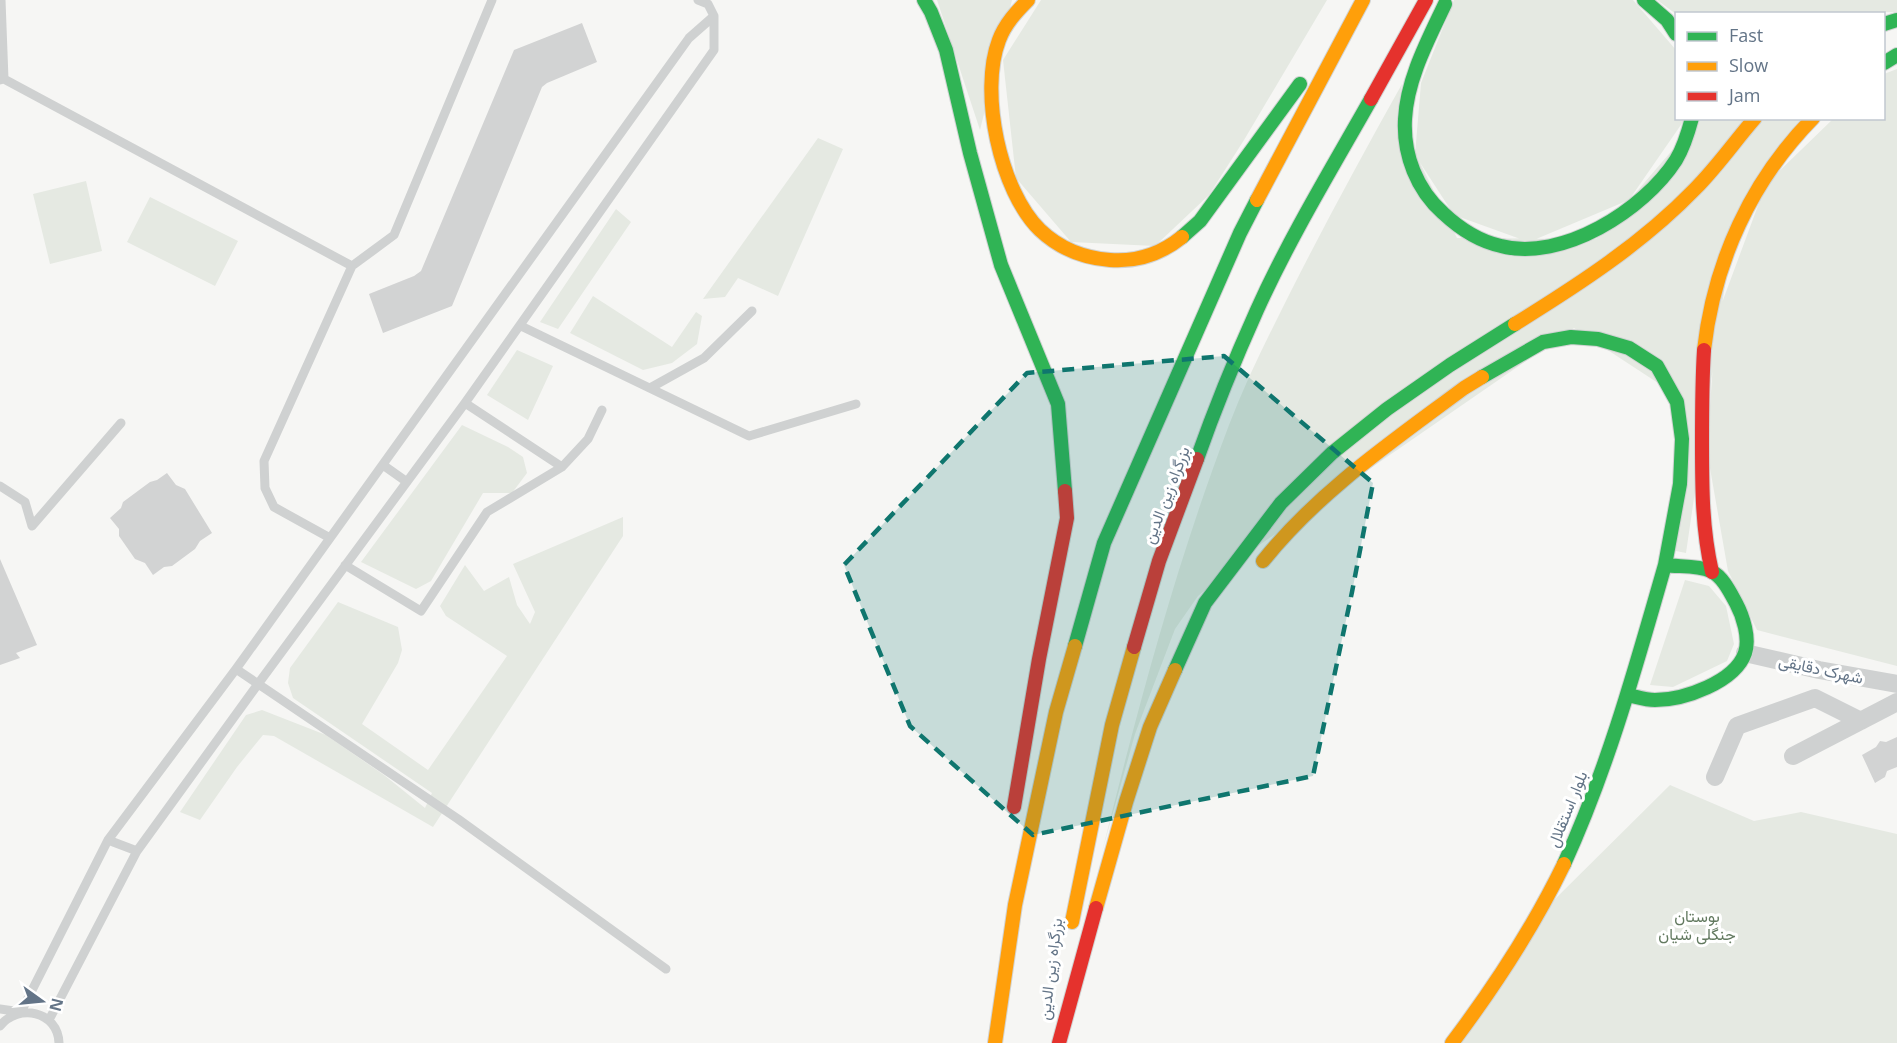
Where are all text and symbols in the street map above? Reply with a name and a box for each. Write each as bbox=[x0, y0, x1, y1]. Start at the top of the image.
legend bbox=[1675, 12, 1885, 120]
text: Fast bbox=[1729, 23, 1763, 47]
text: Slow bbox=[1729, 53, 1768, 77]
text: Jam bbox=[1727, 83, 1761, 107]
street label: بزرگراه زین الدین bbox=[1137, 443, 1195, 547]
street label: شهرک دقایقی bbox=[1777, 649, 1865, 689]
street label: بلوار استقلال bbox=[1542, 768, 1592, 850]
park label: بوستان جنگلی شیان bbox=[1658, 905, 1736, 945]
street label: بزرگراه زین الدین bbox=[1033, 917, 1067, 1021]
north arrow bbox=[12, 971, 72, 1031]
text: N bbox=[44, 996, 69, 1014]

